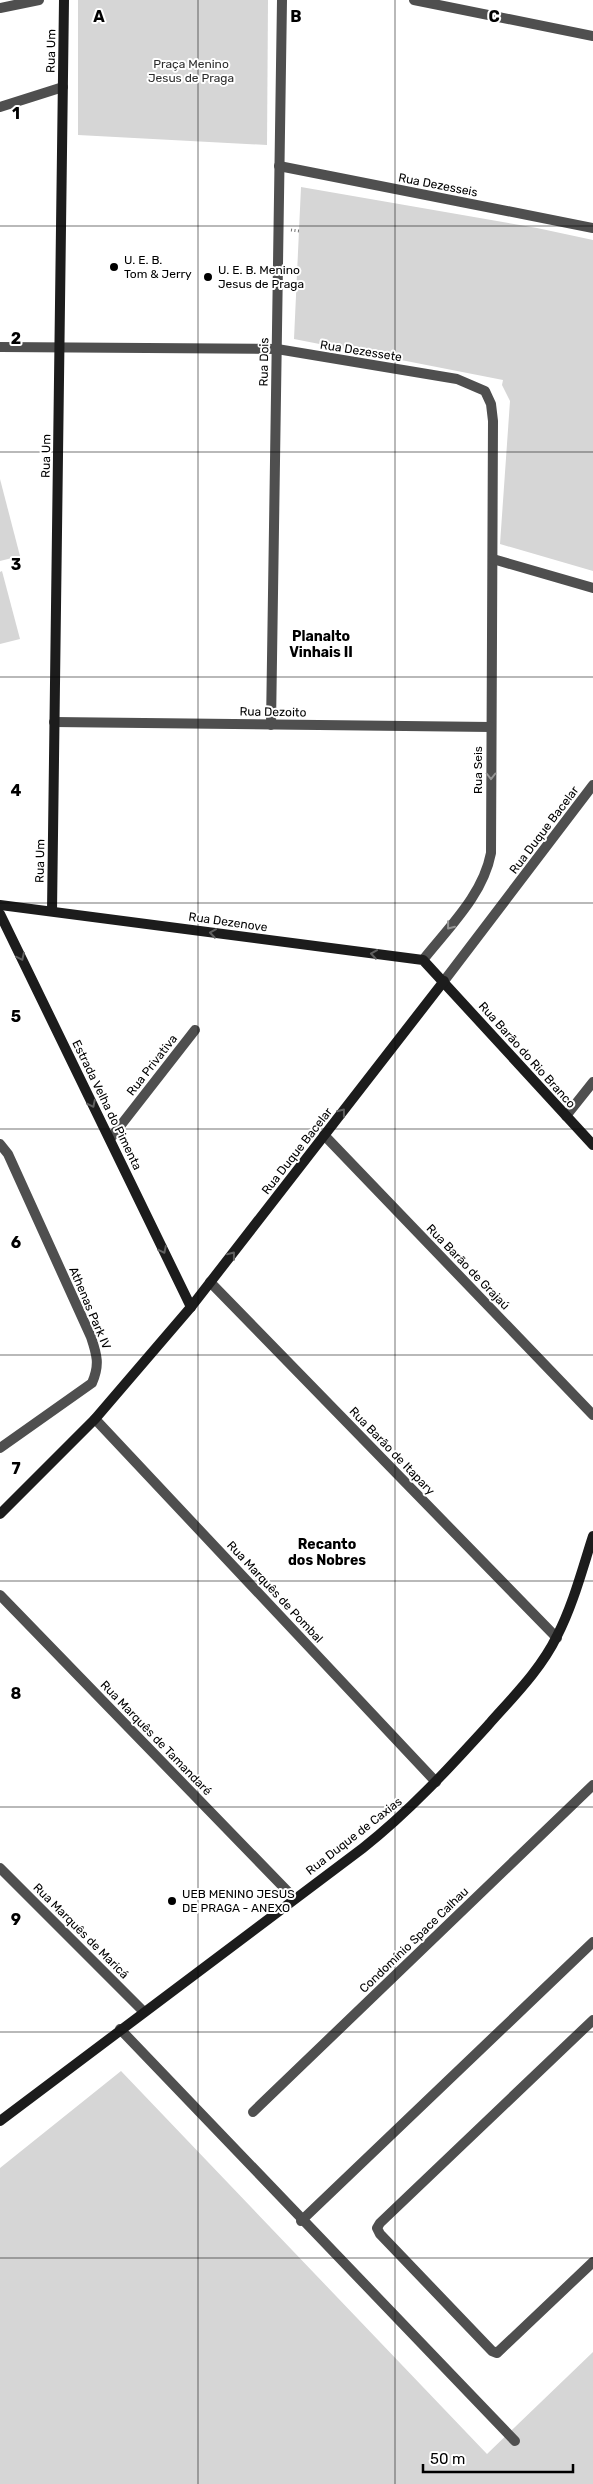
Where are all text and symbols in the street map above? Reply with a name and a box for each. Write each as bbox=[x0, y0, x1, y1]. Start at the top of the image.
text: A bbox=[93, 7, 105, 26]
text: B bbox=[290, 7, 302, 26]
text: C bbox=[488, 7, 500, 26]
street label: Rua Um bbox=[44, 29, 58, 73]
park label: Praça Menino Jesus de Praga bbox=[148, 57, 234, 85]
text: 1 bbox=[12, 104, 20, 123]
street label: Rua Dezesseis bbox=[397, 170, 479, 200]
place label: U. E. B. Tom & Jerry bbox=[124, 253, 192, 281]
marker: U. E. B. Tom & Jerry bbox=[108, 261, 120, 273]
place label: U. E. B. Menino Jesus de Praga bbox=[218, 263, 304, 291]
marker: U. E. B. Menino Jesus de Praga bbox=[202, 271, 214, 283]
text: 2 bbox=[11, 329, 21, 348]
street label: Rua Dois bbox=[257, 337, 271, 387]
street label: Rua Dezessete bbox=[319, 338, 403, 364]
street label: Rua Um bbox=[39, 434, 53, 478]
text: 3 bbox=[11, 555, 21, 574]
district label: Planalto Vinhais II bbox=[289, 628, 353, 661]
street label: Rua Dezoito bbox=[239, 704, 307, 720]
street label: Rua Seis bbox=[471, 746, 485, 794]
one-way arrow bbox=[486, 772, 496, 780]
text: 4 bbox=[11, 781, 22, 800]
street label: Rua Duque Bacelar bbox=[506, 783, 582, 877]
street label: Rua Um bbox=[33, 839, 47, 883]
street label: Rua Dezenove bbox=[188, 910, 269, 934]
one-way arrow bbox=[447, 920, 455, 929]
one-way arrow bbox=[209, 928, 217, 939]
one-way arrow bbox=[370, 949, 378, 960]
one-way arrow bbox=[15, 952, 25, 961]
street label: Rua Barão do Rio Branco bbox=[476, 999, 578, 1111]
text: 5 bbox=[11, 1007, 21, 1026]
street label: Rua Privativa bbox=[124, 1032, 180, 1098]
street label: Estrada Velha do Pimenta bbox=[69, 1038, 145, 1172]
one-way arrow bbox=[86, 1098, 96, 1107]
street label: Rua Duque Bacelar bbox=[259, 1104, 335, 1197]
one-way arrow bbox=[336, 1109, 345, 1118]
street label: Rua Barão de Grajaú bbox=[424, 1221, 512, 1313]
text: 6 bbox=[11, 1233, 21, 1252]
one-way arrow bbox=[157, 1245, 168, 1254]
one-way arrow bbox=[226, 1251, 235, 1260]
street label: Athenas Park IV bbox=[66, 1265, 114, 1352]
street label: Rua Barão de Itapary bbox=[346, 1404, 438, 1498]
text: 7 bbox=[11, 1459, 21, 1478]
district label: Recanto dos Nobres bbox=[288, 1536, 366, 1569]
street label: Rua Marquês de Pombal bbox=[224, 1538, 326, 1646]
street label: Rua Marquês de Tamandaré bbox=[98, 1678, 215, 1798]
text: 8 bbox=[11, 1684, 22, 1703]
street label: Rua Duque de Caxias bbox=[303, 1794, 405, 1878]
street label: Rua Marquês de Maricá bbox=[30, 1880, 132, 1982]
street label: Condomínio Space Calhau bbox=[357, 1884, 471, 1996]
place label: UEB MENINO JESUS DE PRAGA - ANEXO bbox=[182, 1887, 295, 1915]
marker: UEB MENINO JESUS DE PRAGA - ANEXO bbox=[166, 1895, 178, 1907]
text: 9 bbox=[11, 1910, 21, 1929]
scale bar bbox=[423, 2442, 573, 2474]
text: 50 m bbox=[430, 2450, 465, 2468]

